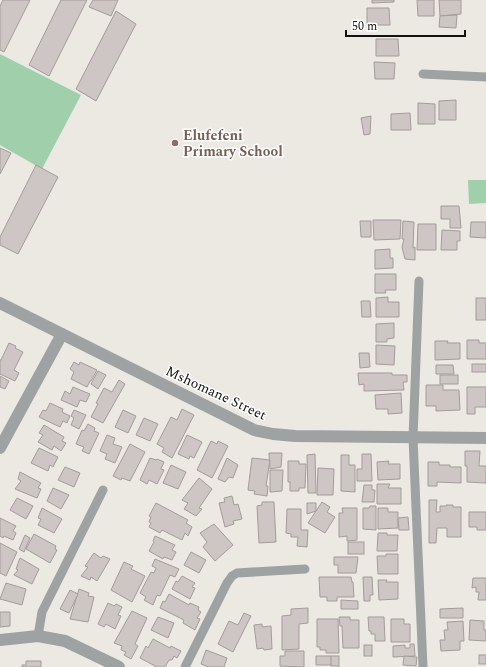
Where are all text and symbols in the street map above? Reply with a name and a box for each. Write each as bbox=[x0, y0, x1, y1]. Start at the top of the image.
scale bar bbox=[346, 12, 465, 38]
text: 50 m bbox=[352, 17, 377, 36]
place label: Elufefeni Primary School bbox=[183, 125, 283, 162]
marker: Elufefeni Primary School bbox=[170, 138, 180, 148]
street label: Mshomane Street bbox=[162, 360, 270, 426]

